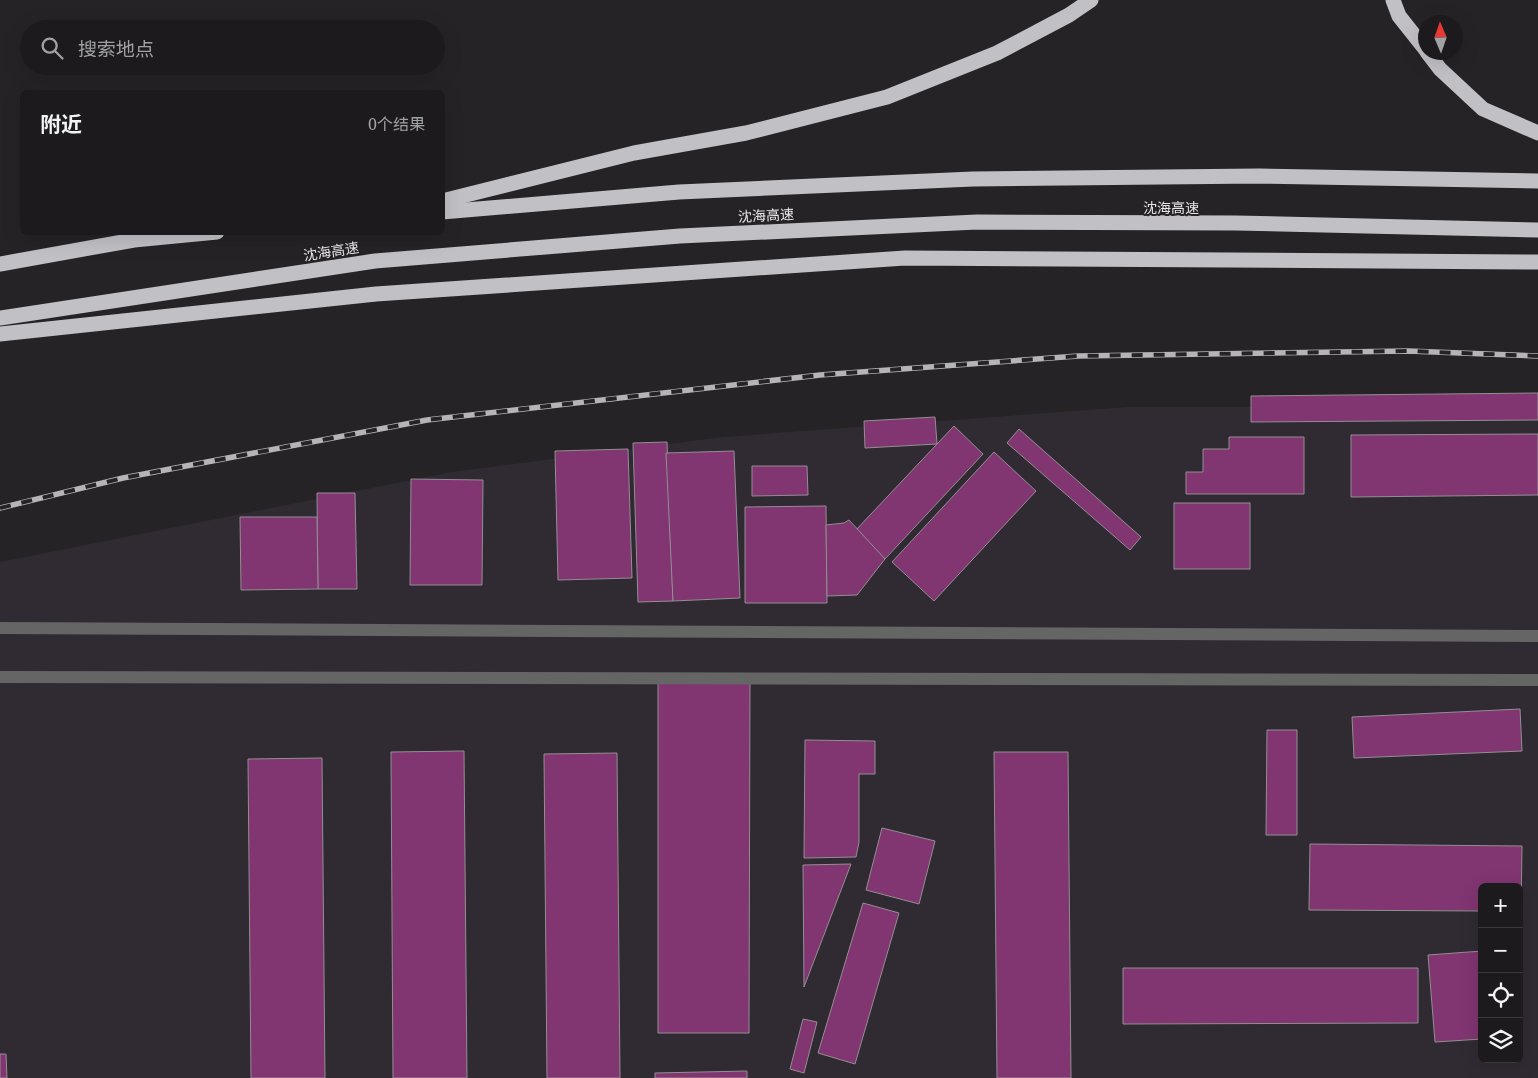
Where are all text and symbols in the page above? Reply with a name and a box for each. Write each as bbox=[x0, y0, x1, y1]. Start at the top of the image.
north arrow bbox=[1418, 15, 1463, 60]
search box bbox=[20, 20, 445, 75]
icon: search bbox=[38, 34, 66, 62]
text: 搜索地点 bbox=[78, 36, 154, 62]
text: 附近 bbox=[40, 110, 82, 138]
text: 0个结果 bbox=[368, 113, 425, 135]
street label: 沈海高速 bbox=[1143, 198, 1199, 217]
street label: 沈海高速 bbox=[738, 204, 794, 226]
street label: 沈海高速 bbox=[302, 237, 360, 265]
map controls bbox=[1478, 883, 1523, 1063]
button: + bbox=[1478, 883, 1523, 928]
button: − bbox=[1478, 928, 1523, 973]
button: locate bbox=[1478, 973, 1523, 1018]
button: layers bbox=[1478, 1018, 1523, 1063]

